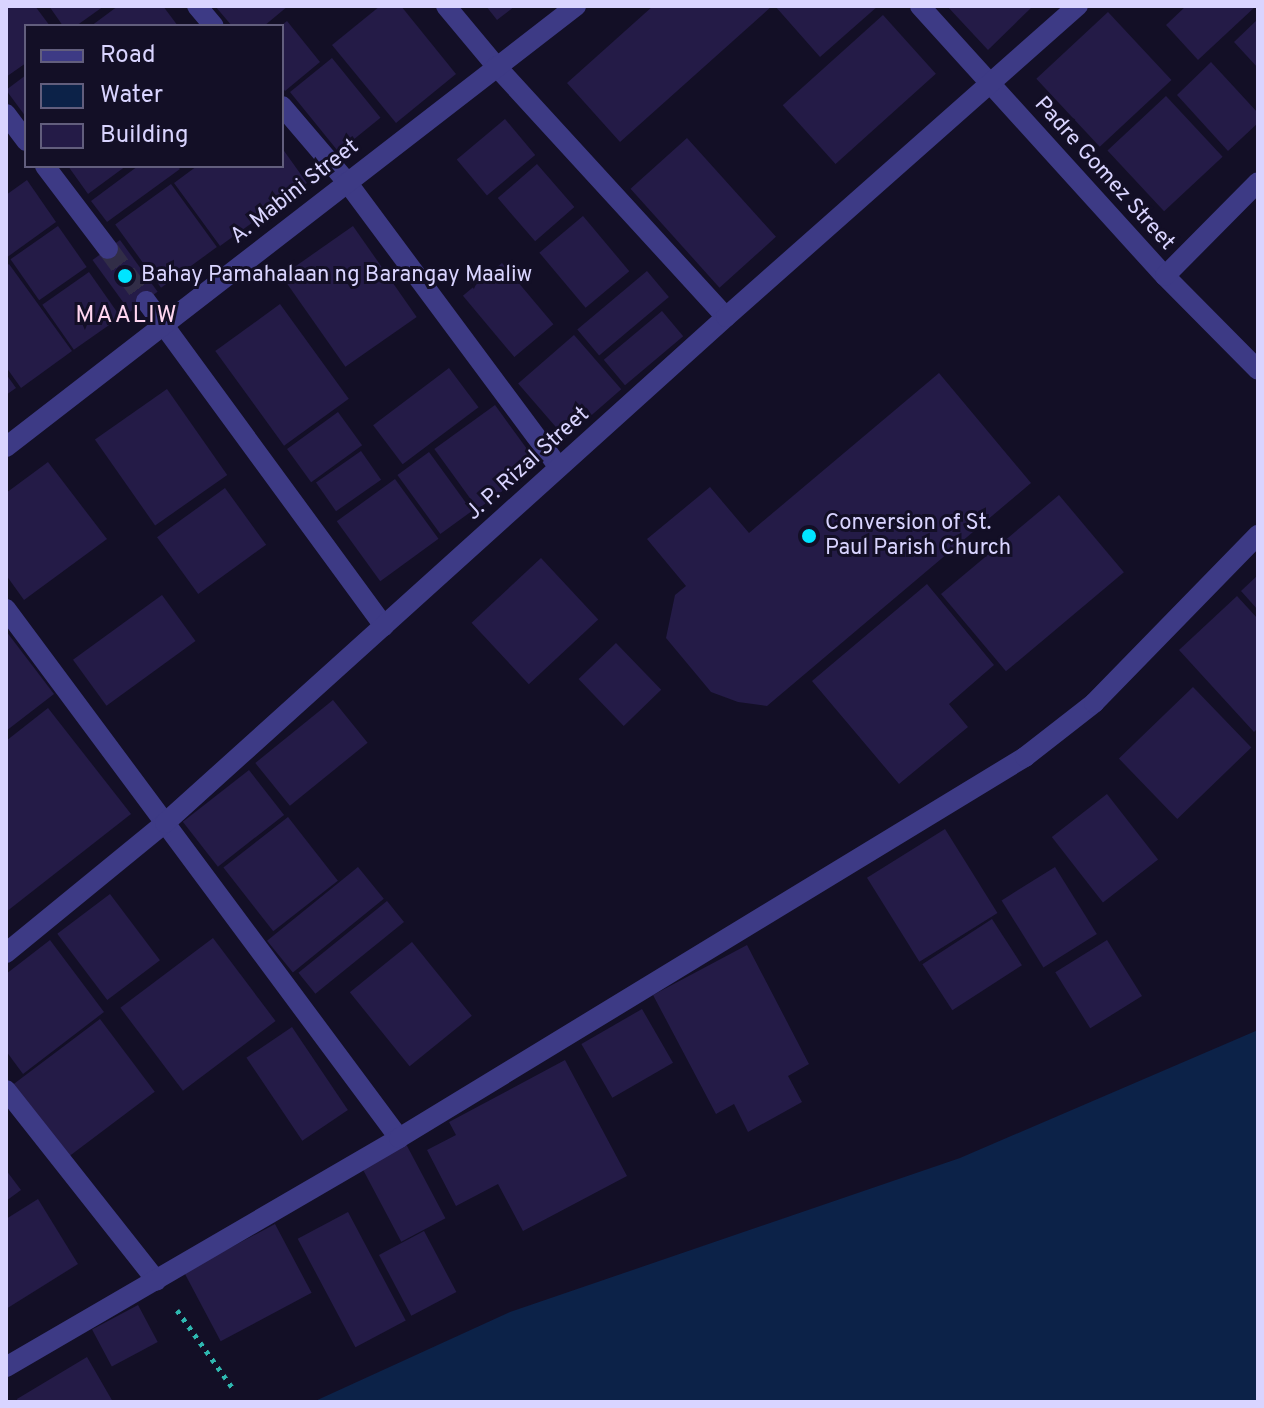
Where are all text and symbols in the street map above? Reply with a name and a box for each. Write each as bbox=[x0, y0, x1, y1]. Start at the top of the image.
legend bbox=[24, 24, 284, 168]
text: Road bbox=[100, 41, 156, 71]
text: Water bbox=[100, 81, 163, 111]
street label: Padre Gomez Street bbox=[1028, 92, 1180, 256]
text: Building bbox=[100, 121, 189, 151]
street label: A. Mabini Street bbox=[226, 134, 364, 250]
place label: Bahay Pamahalaan ng Barangay Maaliw bbox=[141, 263, 532, 289]
marker: Bahay Pamahalaan ng Barangay Maaliw bbox=[116, 267, 134, 285]
district label: MAALIW bbox=[75, 303, 179, 331]
street label: J. P. Rizal Street bbox=[461, 402, 595, 526]
place label: Conversion of St. Paul Parish Church bbox=[825, 510, 1011, 562]
marker: Conversion of St. Paul Parish Church bbox=[800, 527, 818, 545]

